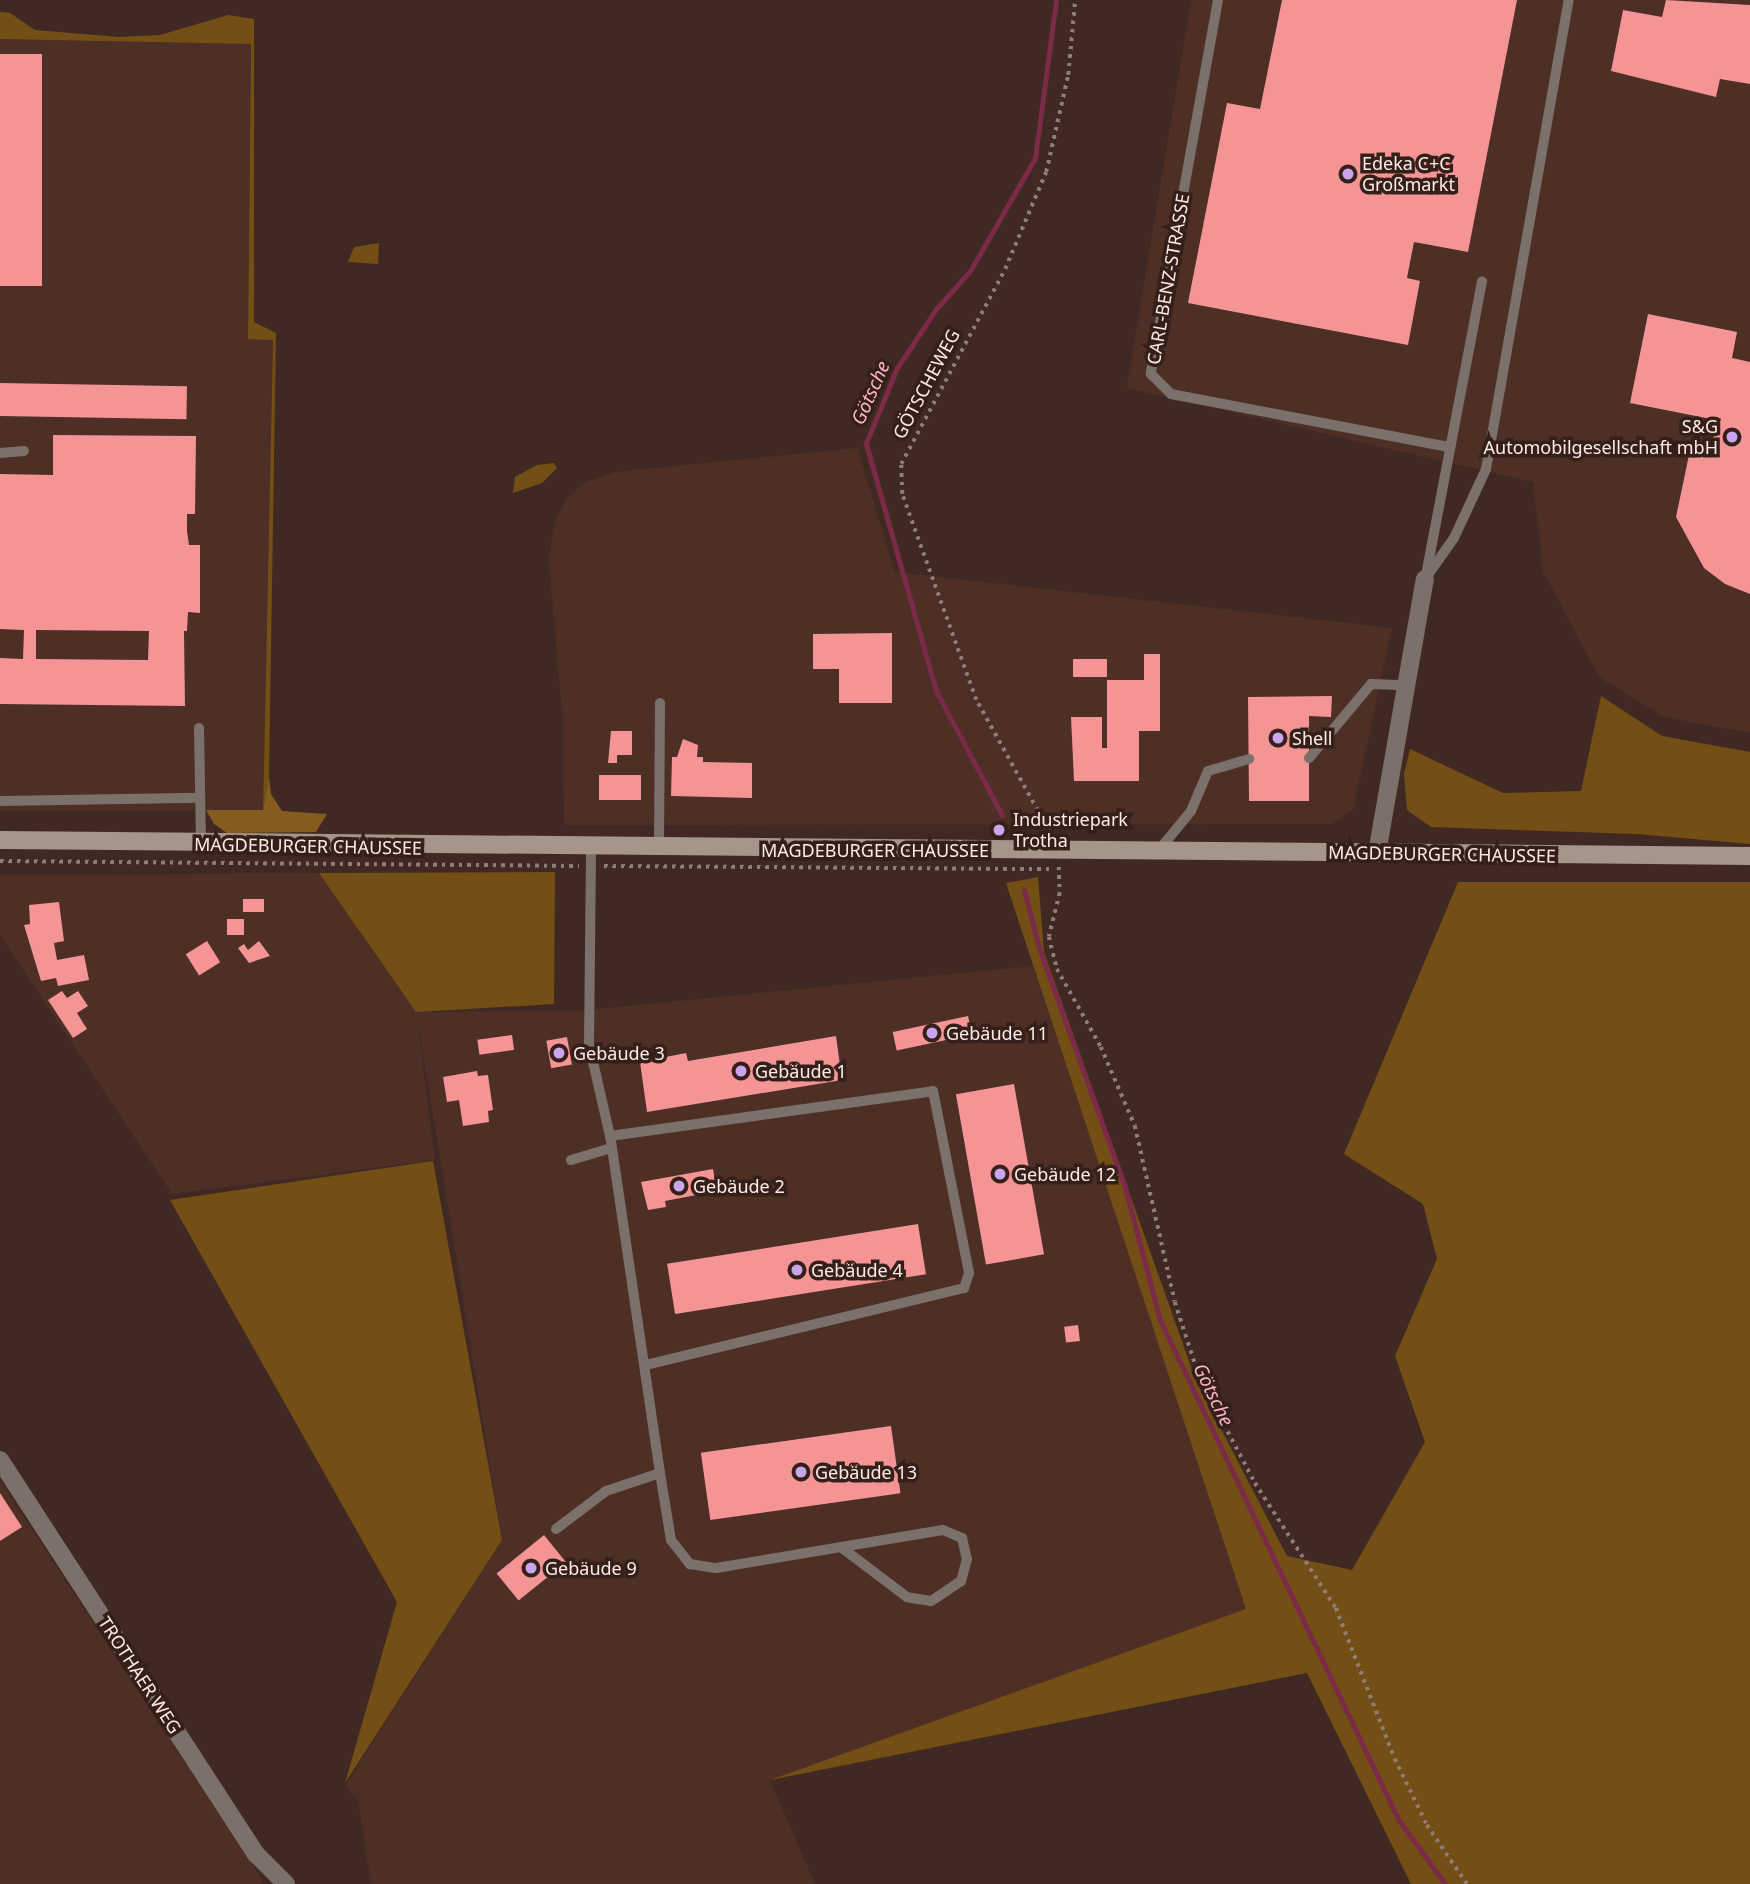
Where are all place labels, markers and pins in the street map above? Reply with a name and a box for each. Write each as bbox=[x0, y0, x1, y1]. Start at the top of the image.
place label: Edeka C+C Großmarkt bbox=[1362, 153, 1455, 196]
marker: Edeka C+C Großmarkt bbox=[1340, 166, 1356, 182]
place label: S&G Automobilgesellschaft mbH bbox=[1484, 416, 1718, 458]
marker: S&G Automobilgesellschaft mbH bbox=[1724, 429, 1740, 445]
place label: Shell bbox=[1292, 727, 1332, 749]
marker: Shell bbox=[1270, 730, 1286, 746]
place label: Industriepark Trotha bbox=[1013, 809, 1128, 852]
marker: Industriepark Trotha bbox=[991, 822, 1007, 838]
place label: Gebäude 11 bbox=[946, 1022, 1048, 1044]
marker: Gebäude 11 bbox=[924, 1025, 940, 1041]
place label: Gebäude 3 bbox=[573, 1042, 665, 1064]
marker: Gebäude 3 bbox=[551, 1045, 567, 1061]
place label: Gebäude 1 bbox=[755, 1060, 847, 1082]
marker: Gebäude 1 bbox=[733, 1063, 749, 1079]
place label: Gebäude 12 bbox=[1014, 1163, 1116, 1185]
marker: Gebäude 12 bbox=[992, 1166, 1008, 1182]
place label: Gebäude 2 bbox=[693, 1175, 785, 1197]
marker: Gebäude 2 bbox=[671, 1178, 687, 1194]
place label: Gebäude 4 bbox=[811, 1259, 903, 1281]
marker: Gebäude 4 bbox=[789, 1262, 805, 1278]
place label: Gebäude 13 bbox=[815, 1461, 917, 1483]
marker: Gebäude 13 bbox=[793, 1464, 809, 1480]
place label: Gebäude 9 bbox=[545, 1557, 637, 1579]
marker: Gebäude 9 bbox=[523, 1560, 539, 1576]

